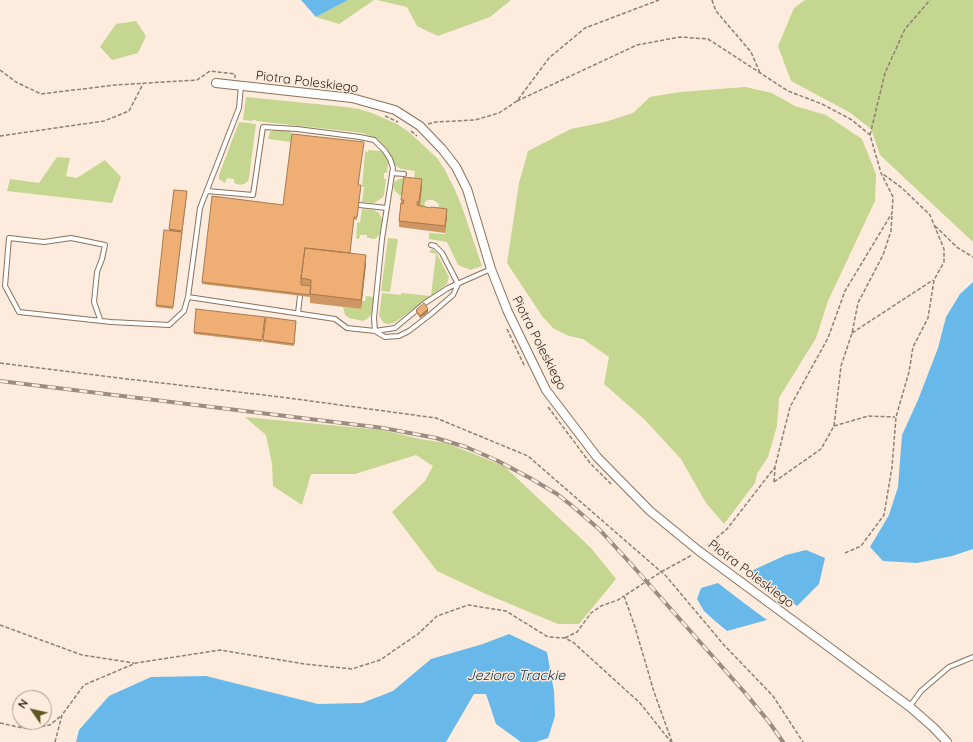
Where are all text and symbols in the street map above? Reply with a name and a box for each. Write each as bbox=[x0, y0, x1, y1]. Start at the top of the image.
street label: Piotra Poleskiego bbox=[255, 68, 359, 96]
street label: Piotra Poleskiego bbox=[509, 293, 569, 393]
street label: Piotra Poleskiego bbox=[705, 537, 797, 611]
water label: Jezioro Trackie bbox=[467, 668, 565, 684]
north arrow bbox=[12, 690, 52, 730]
text: N bbox=[15, 697, 31, 711]

